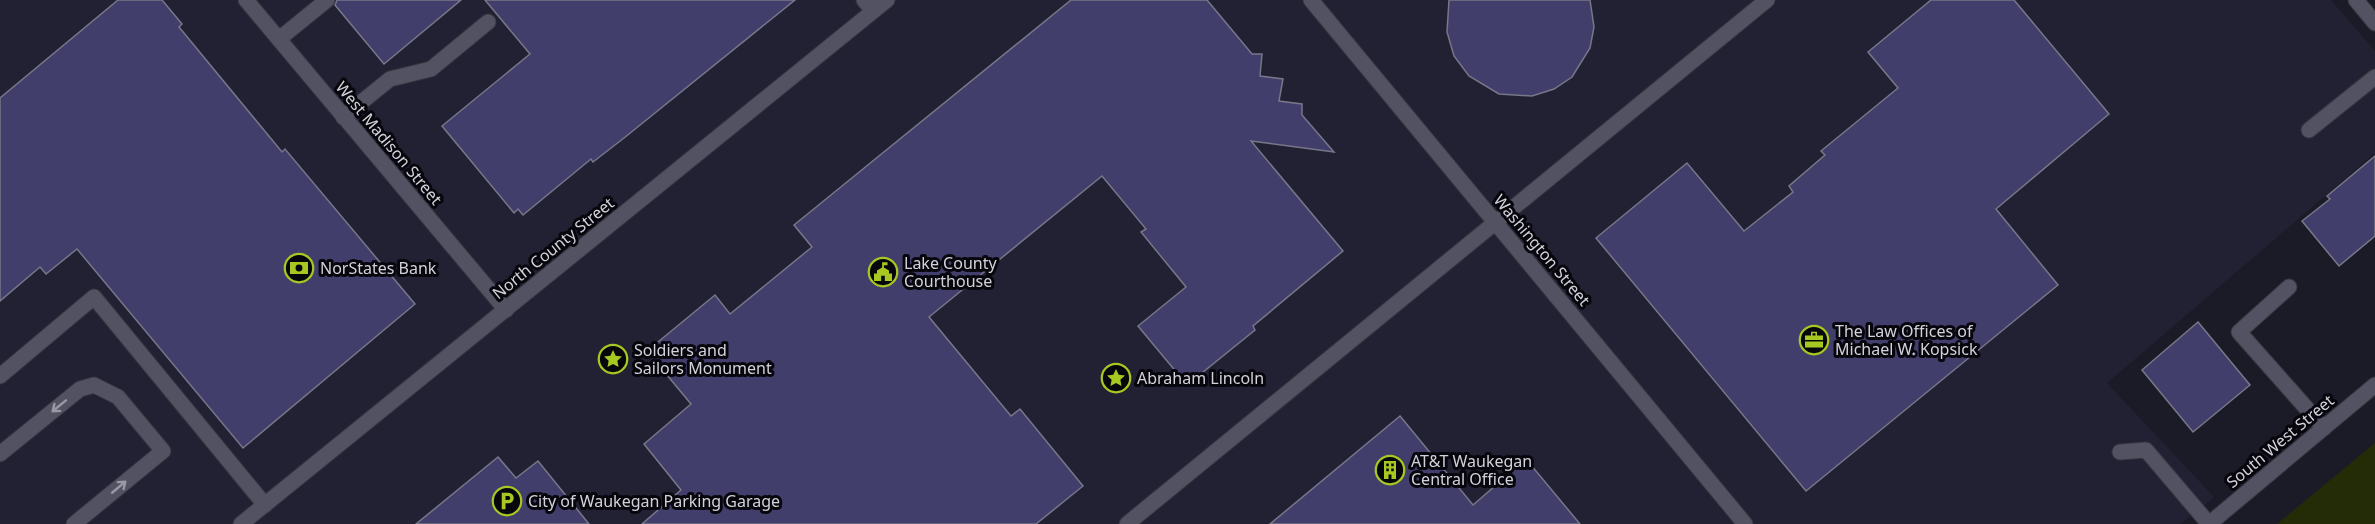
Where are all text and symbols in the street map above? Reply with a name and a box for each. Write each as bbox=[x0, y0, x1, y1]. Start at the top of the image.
street label: West Madison Street bbox=[331, 77, 447, 209]
street label: Washington Street bbox=[1489, 190, 1595, 311]
street label: North County Street bbox=[488, 192, 619, 304]
bank icon: NorStates Bank bbox=[283, 252, 315, 284]
place label: Lake County Courthouse bbox=[904, 252, 997, 292]
public building icon: Lake County Courthouse bbox=[867, 256, 899, 288]
place label: NorStates Bank bbox=[320, 257, 437, 279]
place label: The Law Offices of Michael W. Kopsick bbox=[1835, 320, 1978, 360]
office icon: The Law Offices of Michael W. Kopsick bbox=[1798, 324, 1830, 356]
place label: Soldiers and Sailors Monument bbox=[634, 339, 772, 379]
place icon: Soldiers and Sailors Monument bbox=[597, 343, 629, 375]
place icon: Abraham Lincoln bbox=[1100, 362, 1132, 394]
place label: Abraham Lincoln bbox=[1137, 367, 1264, 389]
street label: South West Street bbox=[2222, 389, 2339, 493]
one-way arrow bbox=[51, 399, 67, 412]
place label: AT&T Waukegan Central Office bbox=[1411, 450, 1532, 490]
building icon: AT&T Waukegan Central Office bbox=[1374, 454, 1406, 486]
one-way arrow bbox=[111, 480, 127, 493]
parking icon: City of Waukegan Parking Garage bbox=[491, 485, 523, 517]
place label: City of Waukegan Parking Garage bbox=[528, 490, 780, 512]

